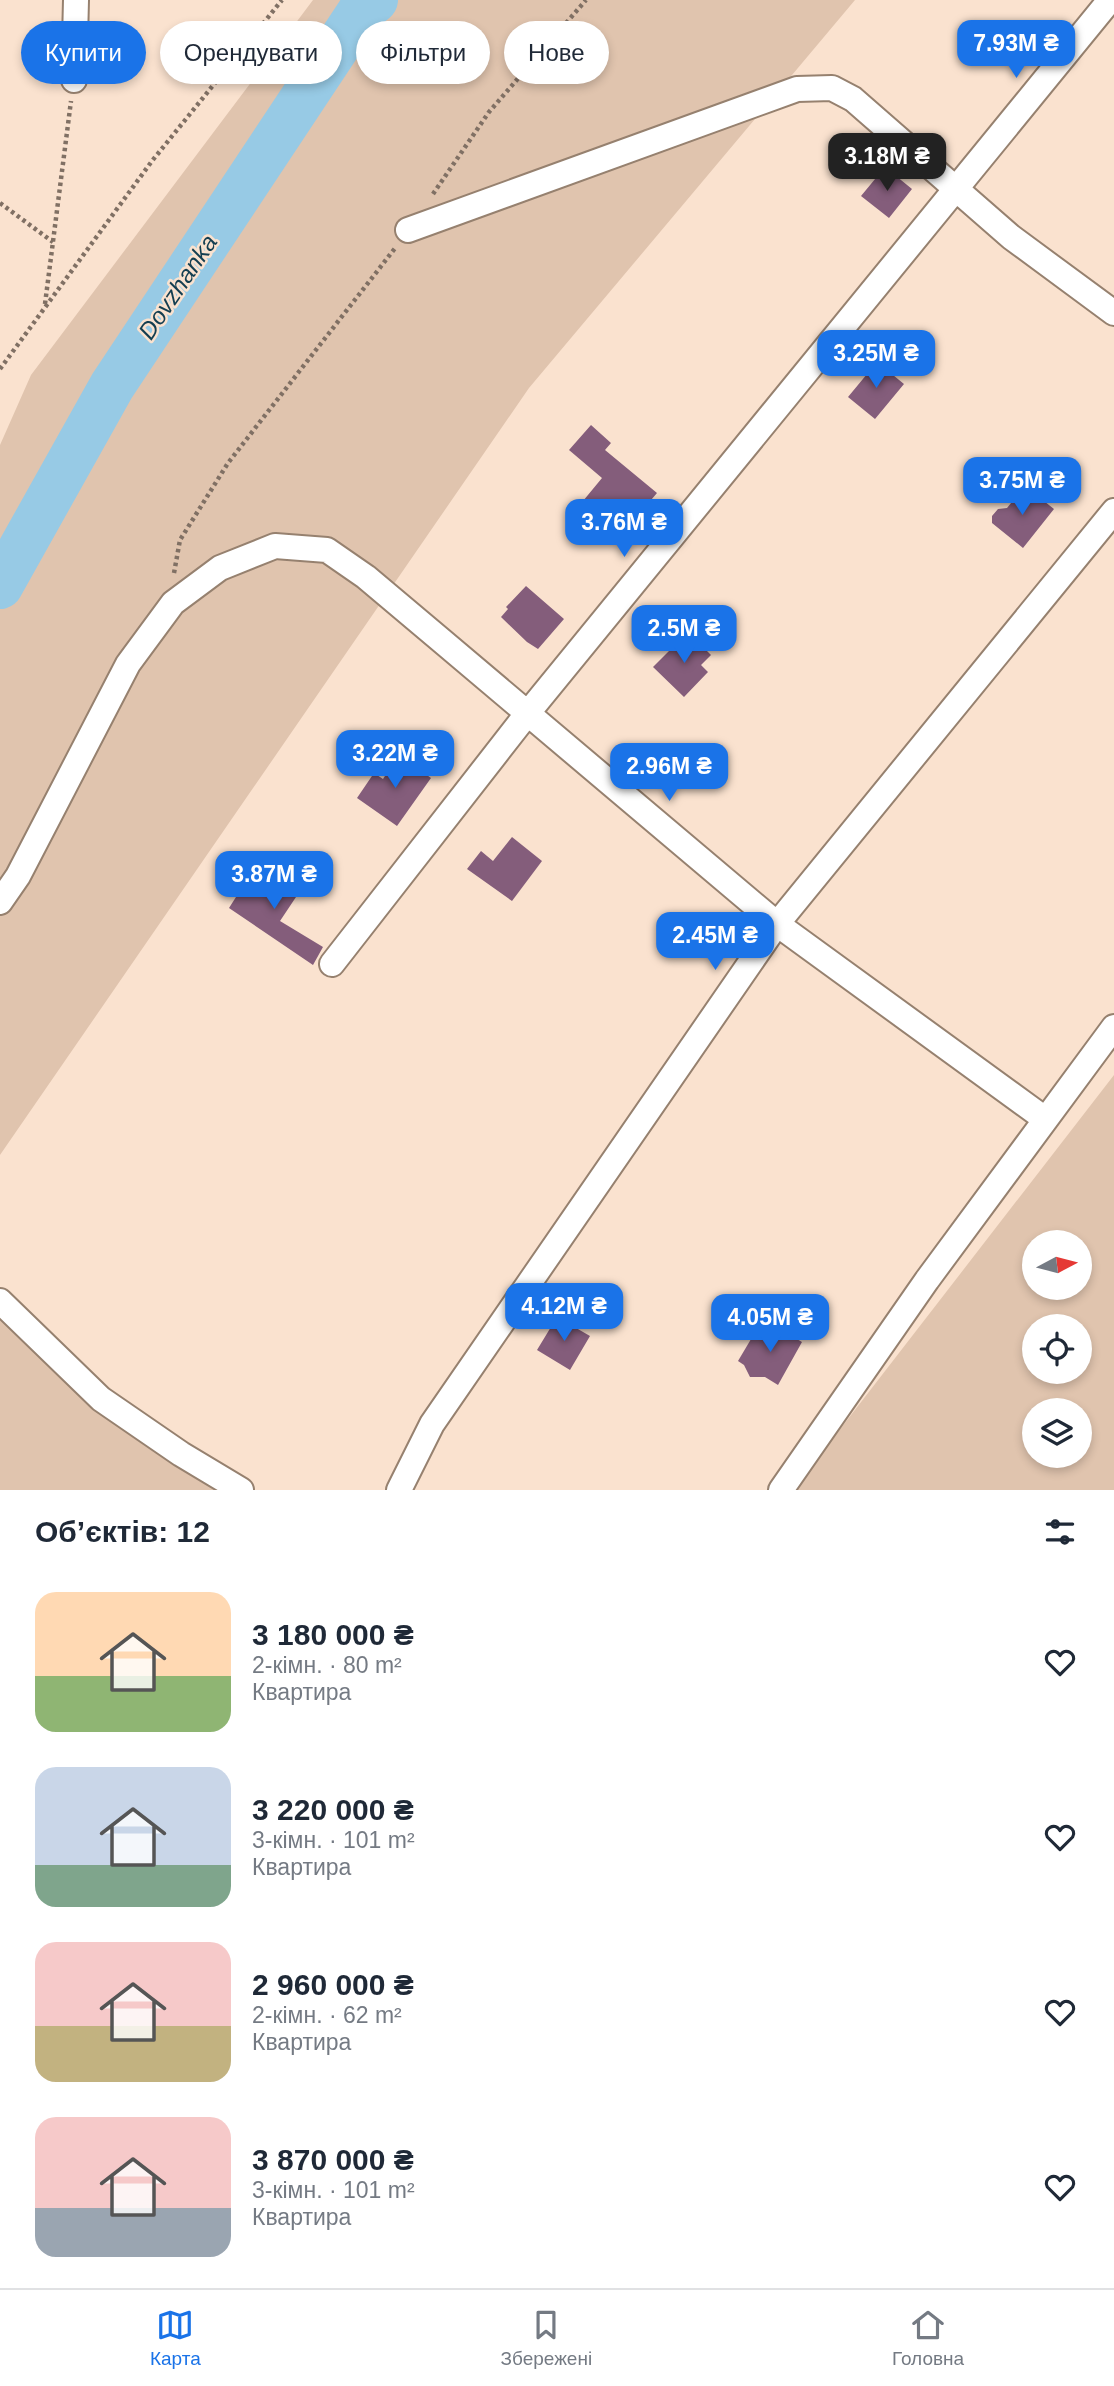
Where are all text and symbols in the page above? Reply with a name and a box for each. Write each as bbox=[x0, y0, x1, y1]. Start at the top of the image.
pin: 7.93M ₴ bbox=[951, 20, 1081, 80]
chip: Купити bbox=[21, 21, 146, 84]
chip: Орендувати bbox=[160, 21, 342, 84]
chip: Фільтри bbox=[356, 21, 490, 84]
chip: Нове bbox=[504, 21, 609, 84]
text: 7.93M ₴ bbox=[973, 30, 1059, 56]
pin: 3.18M ₴ bbox=[822, 134, 952, 193]
text: 3.18M ₴ bbox=[844, 143, 930, 169]
water label: Dovzhanka bbox=[133, 229, 222, 344]
pin: 3.25M ₴ bbox=[811, 330, 941, 390]
text: 3.25M ₴ bbox=[833, 340, 919, 366]
pin: 3.75M ₴ bbox=[957, 458, 1087, 517]
text: 3.75M ₴ bbox=[979, 467, 1065, 493]
pin: 3.76M ₴ bbox=[559, 500, 689, 559]
text: 3.76M ₴ bbox=[581, 509, 667, 535]
pin: 2.5M ₴ bbox=[627, 606, 741, 665]
text: 2.5M ₴ bbox=[648, 615, 720, 641]
pin: 3.22M ₴ bbox=[330, 730, 460, 790]
text: 3.22M ₴ bbox=[352, 740, 438, 766]
pin: 2.96M ₴ bbox=[604, 744, 734, 803]
text: 2.96M ₴ bbox=[626, 753, 712, 779]
pin: 3.87M ₴ bbox=[209, 852, 339, 911]
text: 3.87M ₴ bbox=[231, 861, 317, 887]
pin: 2.45M ₴ bbox=[650, 912, 780, 972]
text: 2.45M ₴ bbox=[672, 922, 758, 948]
north arrow bbox=[1022, 1230, 1092, 1300]
map controls bbox=[1022, 1230, 1092, 1468]
pin: 4.12M ₴ bbox=[499, 1284, 629, 1343]
text: 4.12M ₴ bbox=[521, 1293, 607, 1319]
pin: 4.05M ₴ bbox=[705, 1294, 835, 1354]
text: 4.05M ₴ bbox=[727, 1304, 813, 1330]
button: locate bbox=[1022, 1314, 1092, 1384]
button: layers bbox=[1022, 1398, 1092, 1468]
icon: filters bbox=[1041, 1513, 1079, 1551]
text: Об’єктів: 12 bbox=[35, 1515, 210, 1548]
text: 3 180 000 ₴ bbox=[252, 1618, 414, 1651]
icon: home bbox=[91, 1620, 175, 1704]
icon: heart bbox=[1041, 1643, 1079, 1681]
text: 2-кімн. · 80 m² bbox=[252, 1652, 402, 1678]
text: Квартира bbox=[252, 1679, 351, 1705]
text: 3 220 000 ₴ bbox=[252, 1793, 414, 1826]
icon: home bbox=[91, 1795, 175, 1879]
icon: heart bbox=[1041, 1818, 1079, 1856]
text: 3-кімн. · 101 m² bbox=[252, 1827, 415, 1853]
text: Квартира bbox=[252, 1854, 351, 1880]
text: 2 960 000 ₴ bbox=[252, 1968, 414, 2001]
icon: home bbox=[91, 1970, 175, 2054]
icon: heart bbox=[1041, 1993, 1079, 2031]
text: 2-кімн. · 62 m² bbox=[252, 2002, 402, 2028]
text: Квартира bbox=[252, 2029, 351, 2055]
text: 3 870 000 ₴ bbox=[252, 2143, 414, 2176]
icon: home bbox=[91, 2145, 175, 2229]
icon: heart bbox=[1041, 2168, 1079, 2206]
text: 3-кімн. · 101 m² bbox=[252, 2177, 415, 2203]
text: Квартира bbox=[252, 2204, 351, 2230]
tab: Карта bbox=[150, 2306, 201, 2370]
tab: Збережені bbox=[501, 2306, 592, 2370]
tab: Головна bbox=[892, 2306, 964, 2370]

